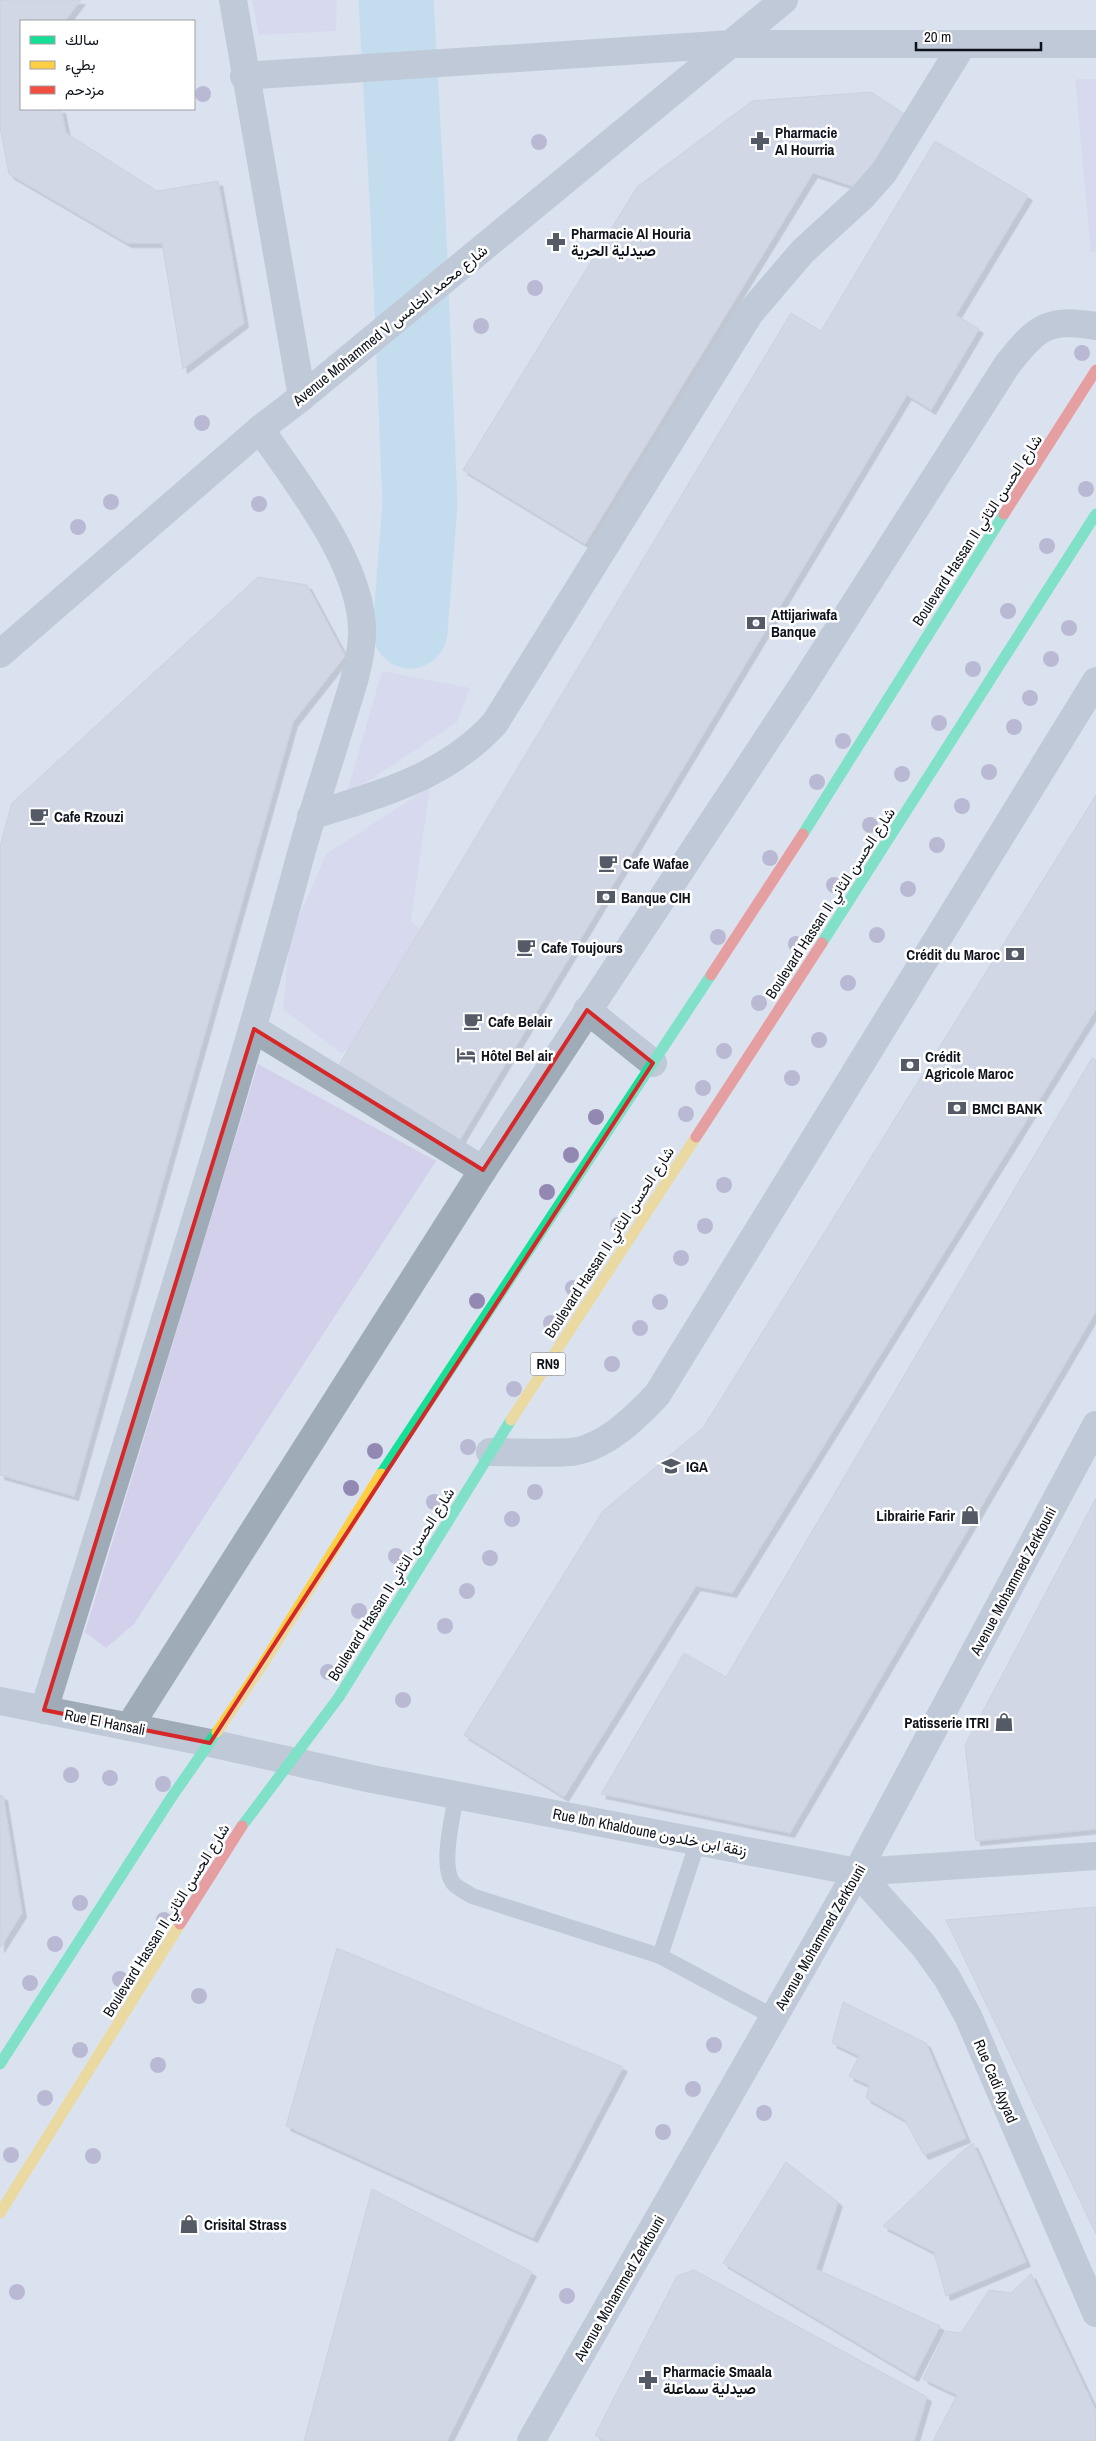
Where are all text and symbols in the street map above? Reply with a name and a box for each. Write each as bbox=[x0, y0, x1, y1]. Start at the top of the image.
legend bbox=[20, 20, 195, 110]
scale bar bbox=[916, 20, 1041, 52]
text: 20 m bbox=[924, 26, 951, 47]
text: سالك bbox=[65, 29, 99, 50]
text: بطيء bbox=[65, 54, 95, 78]
text: مزدحم bbox=[65, 79, 104, 100]
place label: Pharmacie Al Hourria bbox=[775, 122, 837, 160]
pharmacy icon: Pharmacie Al Hourria bbox=[749, 130, 771, 152]
place label: Pharmacie Al Houria صيدلية الحرية bbox=[571, 223, 691, 261]
pharmacy icon: Pharmacie Al Houria صيدلية الحرية bbox=[545, 231, 567, 253]
street label: Avenue Mohammed V شارع محمد الخامس bbox=[287, 240, 493, 412]
street label: Boulevard Hassan II شارع الحسن الثاني bbox=[907, 430, 1049, 631]
place label: Attijariwafa Banque bbox=[771, 604, 837, 642]
bank icon: Attijariwafa Banque bbox=[745, 612, 767, 634]
street label: Boulevard Hassan II شارع الحسن الثاني bbox=[760, 803, 902, 1004]
cafe icon: Cafe Rzouzi bbox=[28, 805, 50, 827]
place label: Cafe Rzouzi bbox=[54, 806, 124, 827]
cafe icon: Cafe Wafae bbox=[597, 852, 619, 874]
place label: Cafe Wafae bbox=[623, 853, 689, 874]
bank icon: Banque CIH bbox=[595, 886, 617, 908]
place label: Banque CIH bbox=[621, 887, 691, 908]
cafe icon: Cafe Toujours bbox=[515, 936, 537, 958]
place label: Cafe Toujours bbox=[541, 937, 623, 958]
bank icon: Crédit du Maroc bbox=[1004, 943, 1026, 965]
place label: Crédit du Maroc bbox=[906, 944, 1000, 965]
cafe icon: Cafe Belair bbox=[462, 1010, 484, 1032]
place label: Cafe Belair bbox=[488, 1011, 552, 1032]
hotel icon: Hôtel Bel air bbox=[455, 1044, 477, 1066]
place label: Hôtel Bel air bbox=[481, 1045, 553, 1066]
place label: Crédit Agricole Maroc bbox=[925, 1046, 1014, 1084]
bank icon: Crédit Agricole Maroc bbox=[899, 1054, 921, 1076]
bank icon: BMCI BANK bbox=[946, 1097, 968, 1119]
place label: BMCI BANK bbox=[972, 1098, 1042, 1119]
street label: Boulevard Hassan II شارع الحسن الثاني bbox=[539, 1142, 681, 1343]
road number: RN9 bbox=[530, 1352, 566, 1376]
school or university icon: IGA bbox=[660, 1455, 682, 1477]
place label: IGA bbox=[686, 1456, 708, 1477]
street label: Boulevard Hassan II شارع الحسن الثاني bbox=[323, 1483, 462, 1686]
street label: Avenue Mohammed Zerktouni bbox=[964, 1503, 1061, 1660]
shop icon: Librairie Farir bbox=[959, 1504, 981, 1526]
place label: Librairie Farir bbox=[876, 1505, 955, 1526]
street label: Rue El Hansali bbox=[63, 1704, 147, 1740]
shop icon: Patisserie ITRI bbox=[993, 1711, 1015, 1733]
place label: Patisserie ITRI bbox=[904, 1712, 989, 1733]
street label: Rue Ibn Khaldoune زنقة ابن خلدون bbox=[551, 1803, 749, 1861]
street label: Boulevard Hassan II شارع الحسن الثاني bbox=[98, 1819, 237, 2022]
street label: Avenue Mohammed Zerktouni bbox=[769, 1860, 870, 2015]
street label: Rue Cadi Ayyad bbox=[969, 2036, 1023, 2126]
street label: Avenue Mohammed Zerktouni bbox=[568, 2211, 669, 2366]
shop icon: Crisital Strass bbox=[178, 2213, 200, 2235]
place label: Crisital Strass bbox=[204, 2214, 287, 2235]
place label: Pharmacie Smaala صيدلية سماعلة bbox=[663, 2361, 772, 2399]
pharmacy icon: Pharmacie Smaala صيدلية سماعلة bbox=[637, 2369, 659, 2391]

